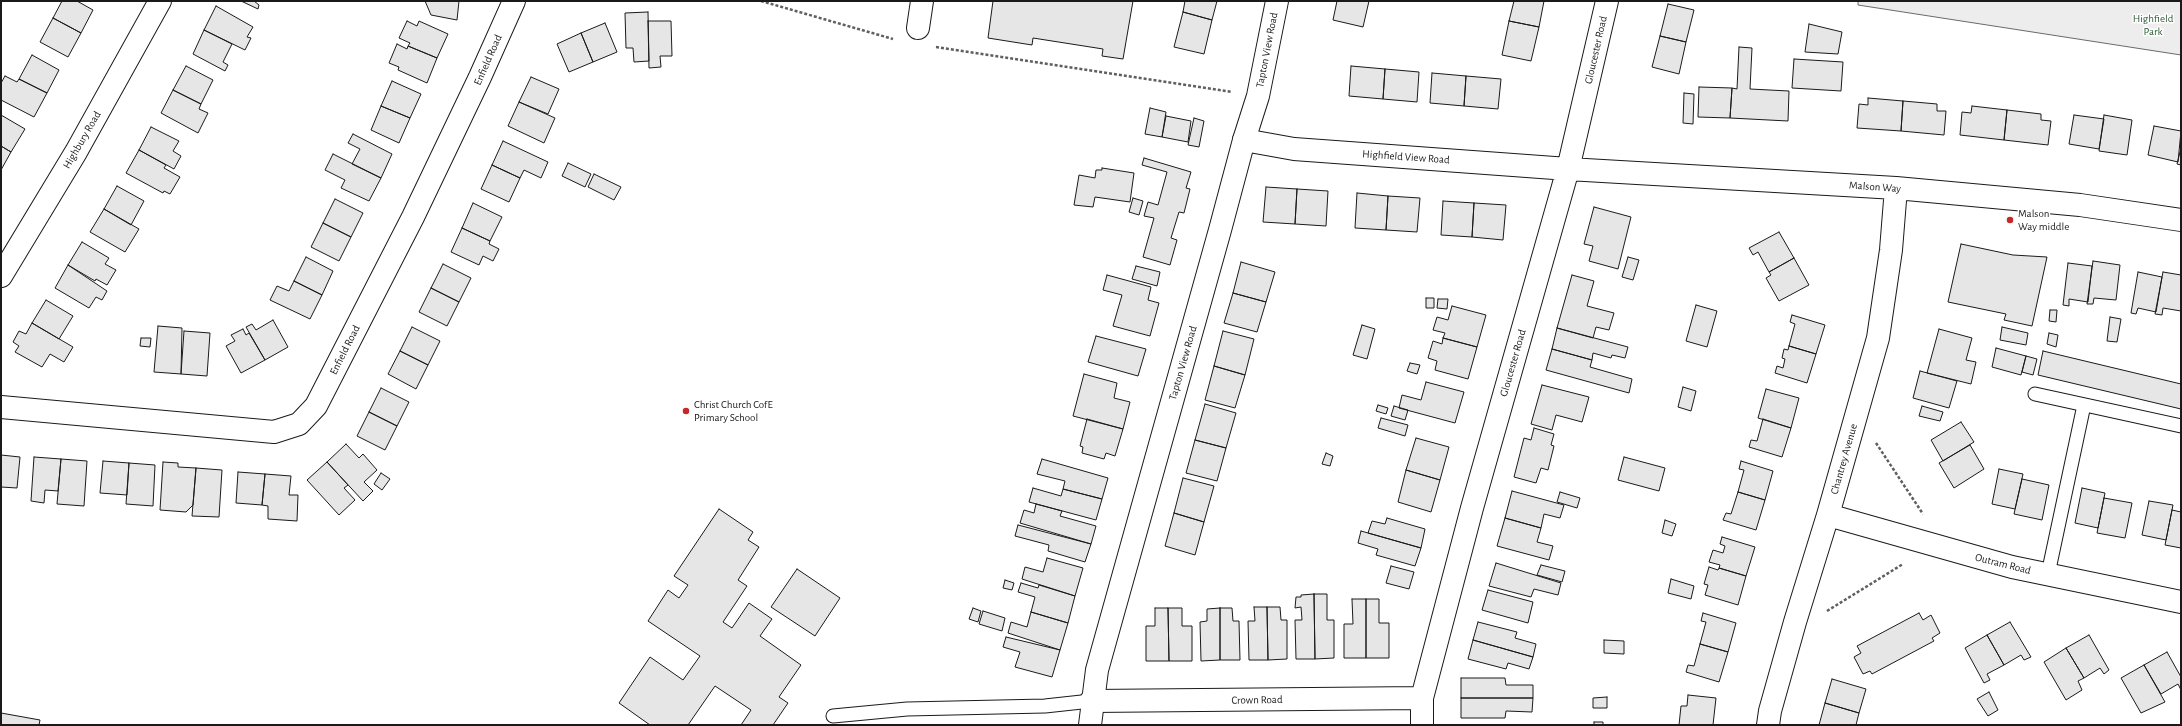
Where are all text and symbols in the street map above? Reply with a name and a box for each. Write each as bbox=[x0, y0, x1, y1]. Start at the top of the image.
street label: Tapton View Road bbox=[1253, 11, 1281, 89]
park label: Highfield Park bbox=[2133, 12, 2173, 38]
street label: Gloucester Road bbox=[1582, 15, 1610, 85]
street label: Enfield Road bbox=[471, 33, 505, 87]
street label: Highbury Road bbox=[60, 109, 104, 171]
street label: Highfield View Road bbox=[1362, 147, 1450, 167]
street label: Malson Way bbox=[1849, 179, 1901, 195]
place label: Malson Way middle bbox=[2018, 207, 2069, 233]
marker: Malson Way middle bbox=[2005, 215, 2015, 225]
street label: Enfield Road bbox=[327, 323, 363, 377]
street label: Tapton View Road bbox=[1166, 324, 1200, 402]
street label: Gloucester Road bbox=[1497, 328, 1529, 398]
place label: Christ Church CofE Primary School bbox=[694, 398, 773, 424]
marker: Christ Church CofE Primary School bbox=[681, 406, 691, 416]
street label: Chantrey Avenue bbox=[1828, 422, 1860, 496]
street label: Outram Road bbox=[1974, 551, 2032, 577]
street label: Crown Road bbox=[1231, 693, 1283, 707]

